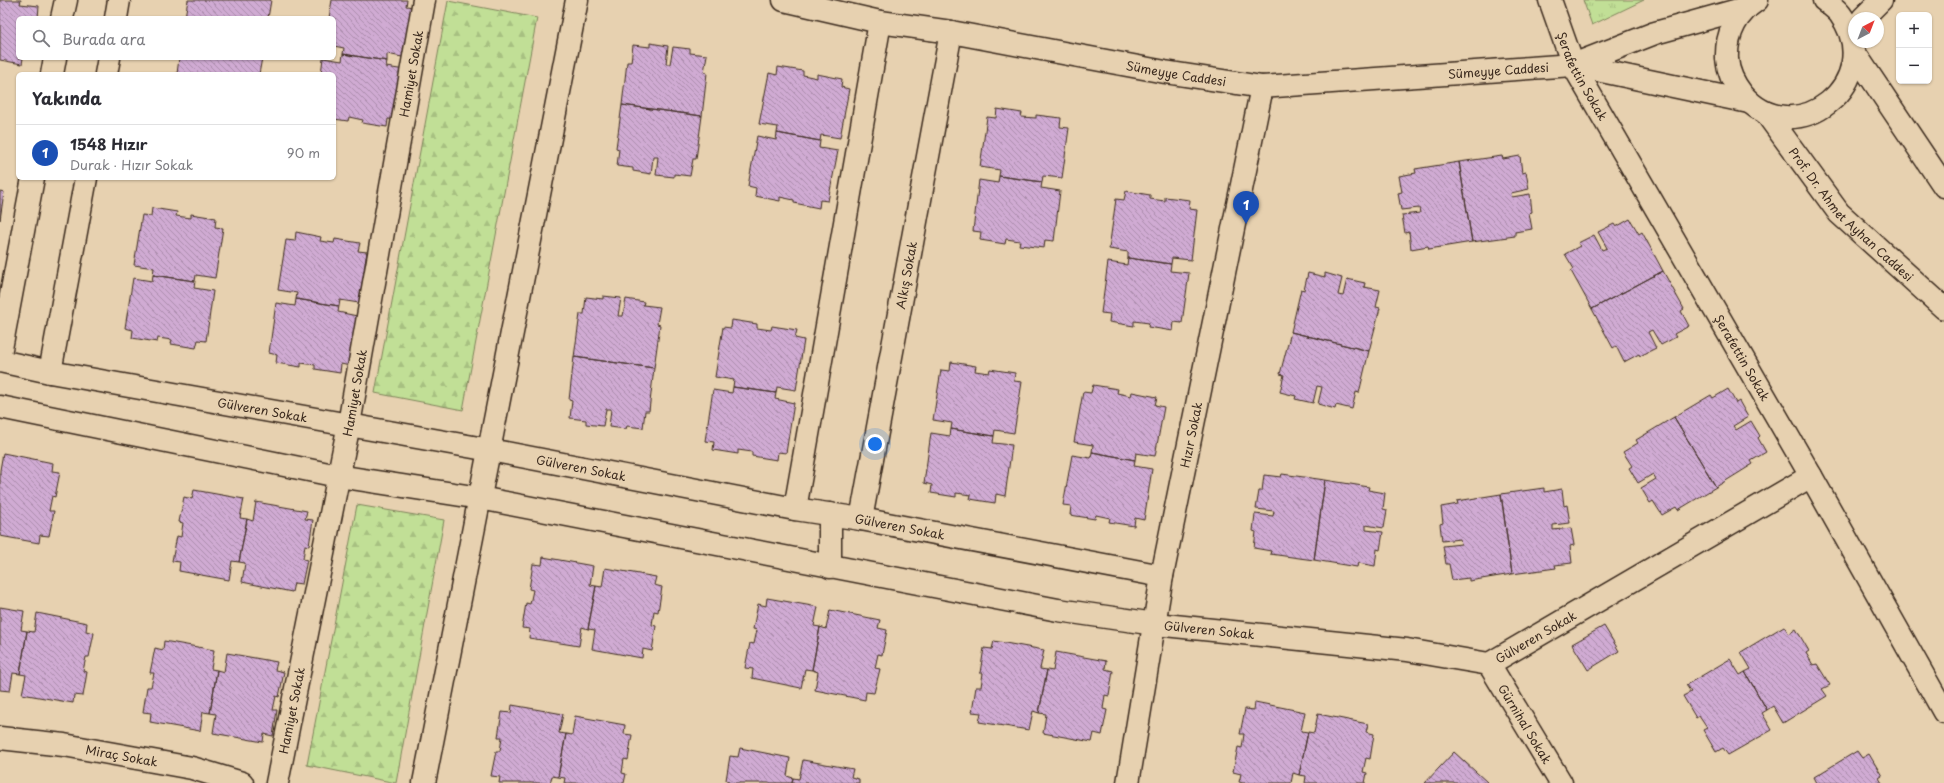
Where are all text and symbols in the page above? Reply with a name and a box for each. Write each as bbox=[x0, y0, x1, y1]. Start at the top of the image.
north arrow bbox=[1848, 12, 1884, 48]
map controls bbox=[1896, 12, 1932, 84]
button: + bbox=[1896, 12, 1932, 48]
search box bbox=[16, 16, 336, 60]
icon: search bbox=[30, 27, 52, 49]
text: Burada ara bbox=[62, 27, 145, 50]
street label: Hamiyet Sokak bbox=[394, 29, 428, 118]
street label: Şerafettin Sokak bbox=[1553, 29, 1612, 124]
button: − bbox=[1896, 48, 1932, 84]
street label: Sümeyye Caddesi bbox=[1125, 56, 1228, 90]
street label: Sümeyye Caddesi bbox=[1447, 58, 1550, 83]
text: Yakında bbox=[32, 85, 102, 111]
text: 1548 Hızır bbox=[70, 132, 148, 155]
text: 1 bbox=[42, 143, 48, 162]
text: 90 m bbox=[287, 143, 320, 162]
street label: Prof. Dr. Ahmet Ayhan Caddesi bbox=[1785, 143, 1918, 286]
text: Durak · Hızır Sokak bbox=[70, 155, 193, 174]
pin: 1 bbox=[1233, 191, 1259, 224]
street label: Alkış Sokak bbox=[891, 240, 921, 311]
street label: Şerafettin Sokak bbox=[1710, 311, 1775, 404]
street label: Hamiyet Sokak bbox=[338, 348, 371, 438]
street label: Gülveren Sokak bbox=[216, 393, 309, 426]
street label: Hızır Sokak bbox=[1175, 400, 1206, 469]
your location bbox=[865, 434, 885, 454]
street label: Gülveren Sokak bbox=[535, 450, 628, 485]
street label: Gülveren Sokak bbox=[854, 509, 946, 544]
street label: Gülveren Sokak bbox=[1492, 606, 1580, 667]
street label: Gülveren Sokak bbox=[1163, 616, 1256, 643]
street label: Hamiyet Sokak bbox=[274, 665, 309, 755]
street label: Gürnihal Sokak bbox=[1494, 681, 1556, 767]
street label: Miraç Sokak bbox=[84, 740, 159, 771]

